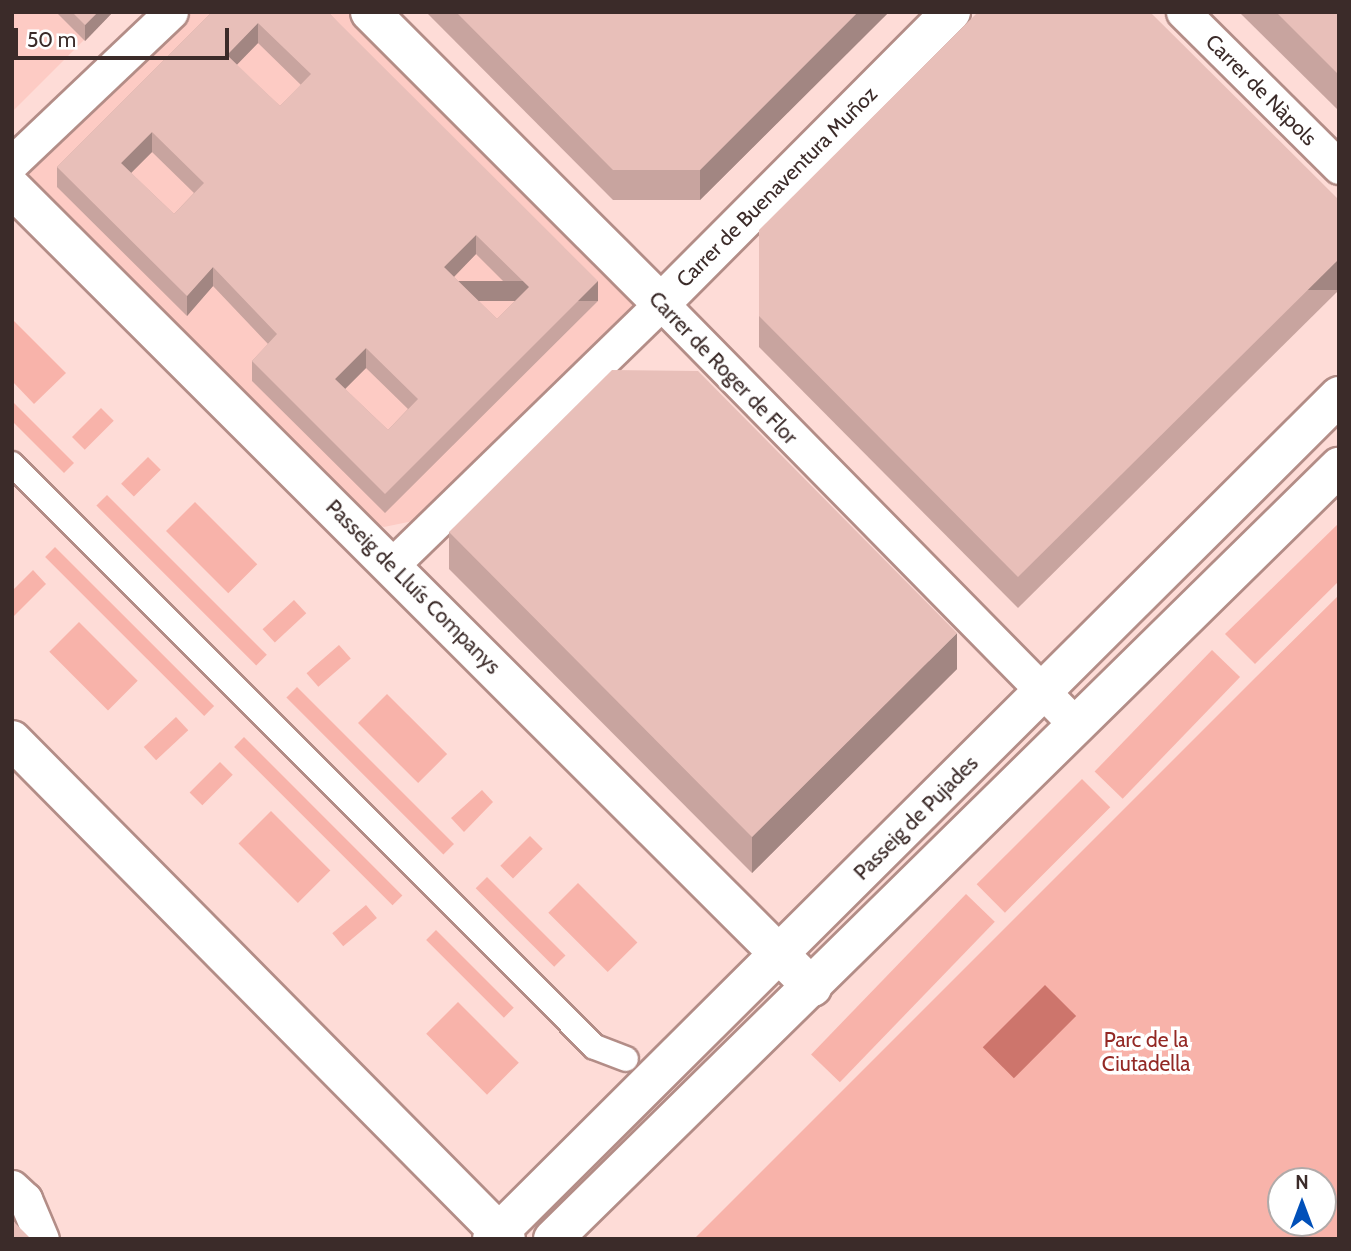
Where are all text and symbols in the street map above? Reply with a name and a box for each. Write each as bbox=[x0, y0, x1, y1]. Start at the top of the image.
scale bar bbox=[18, 14, 233, 58]
text: 50 m bbox=[27, 27, 76, 52]
street label: Carrer de Nàpols bbox=[1200, 29, 1322, 151]
street label: Carrer de Buenaventura Muñoz bbox=[671, 81, 883, 293]
street label: Carrer de Roger de Flor bbox=[643, 286, 803, 450]
street label: Passeig de Lluís Companys bbox=[321, 495, 505, 679]
street label: Passeig de Pujades bbox=[849, 751, 983, 885]
park label: Parc de la Ciutadella bbox=[1102, 1027, 1190, 1077]
north arrow bbox=[1267, 1167, 1337, 1237]
text: N bbox=[1295, 1171, 1309, 1194]

